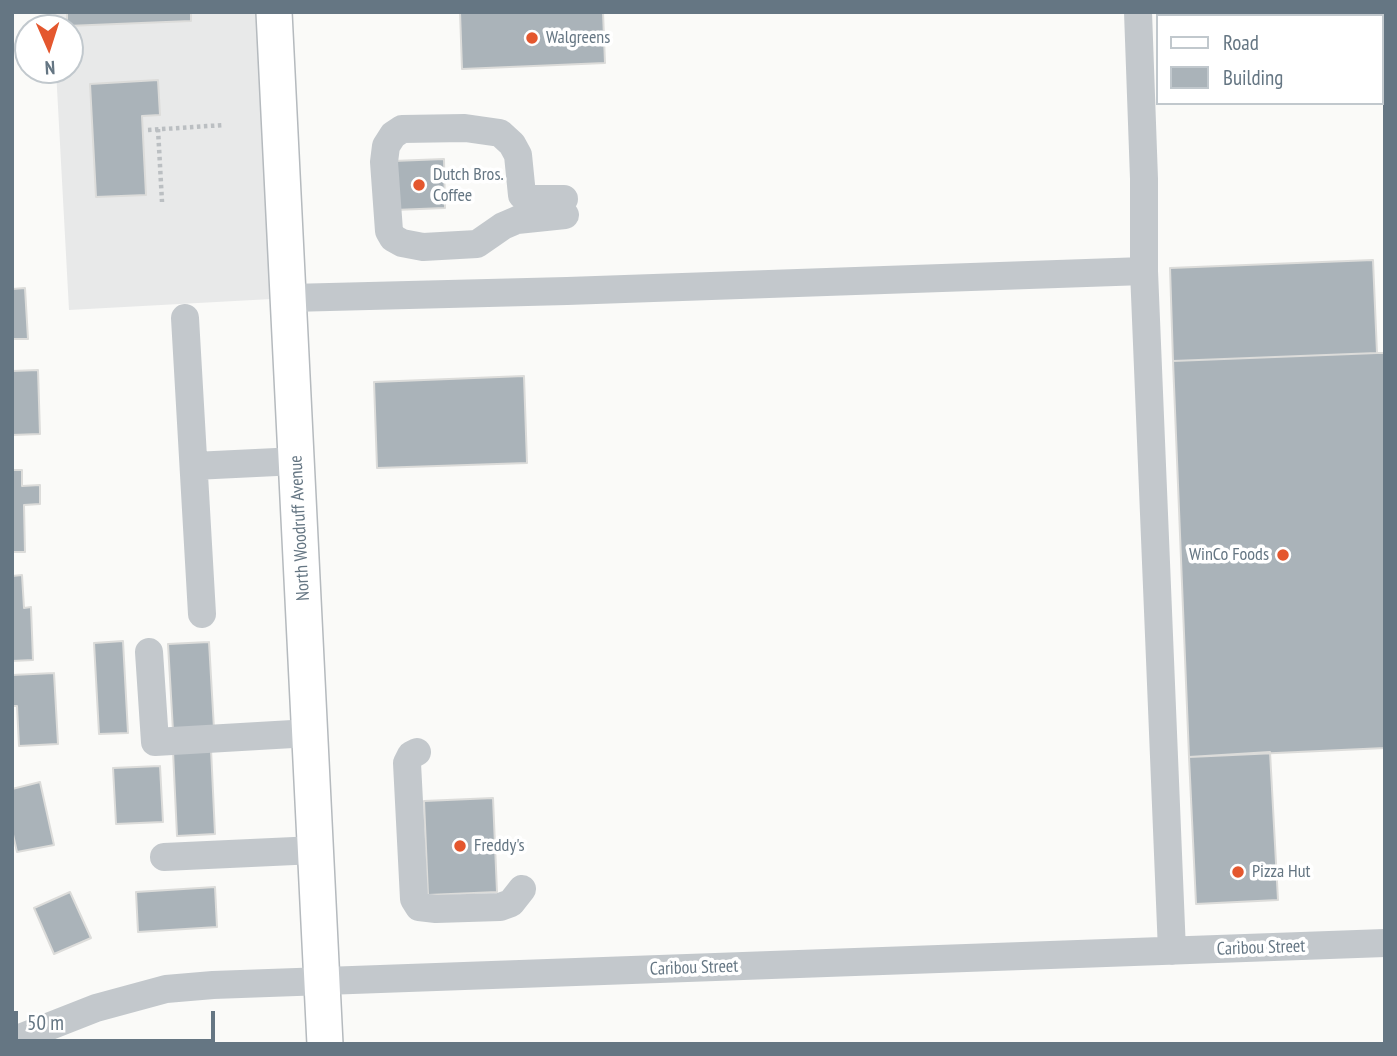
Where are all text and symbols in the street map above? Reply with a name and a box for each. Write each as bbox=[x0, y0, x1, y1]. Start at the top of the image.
north arrow bbox=[14, 14, 84, 84]
legend bbox=[1156, 14, 1383, 105]
place label: Walgreens bbox=[546, 27, 610, 49]
text: Road bbox=[1223, 29, 1259, 56]
marker: Walgreens bbox=[524, 30, 540, 46]
text: N bbox=[44, 56, 56, 80]
text: Building bbox=[1223, 64, 1283, 91]
place label: Dutch Bros. Coffee bbox=[433, 164, 504, 206]
marker: Dutch Bros. Coffee bbox=[411, 177, 427, 193]
street label: North Woodruff Avenue bbox=[285, 455, 315, 601]
place label: WinCo Foods bbox=[1189, 544, 1269, 566]
marker: WinCo Foods bbox=[1275, 547, 1291, 563]
place label: Freddy's bbox=[474, 835, 525, 857]
marker: Freddy's bbox=[452, 838, 468, 854]
place label: Pizza Hut bbox=[1252, 861, 1310, 883]
marker: Pizza Hut bbox=[1230, 864, 1246, 880]
street label: Caribou Street bbox=[1216, 936, 1306, 960]
street label: Caribou Street bbox=[649, 956, 739, 980]
scale bar bbox=[18, 996, 219, 1040]
text: 50 m bbox=[27, 1009, 64, 1036]

